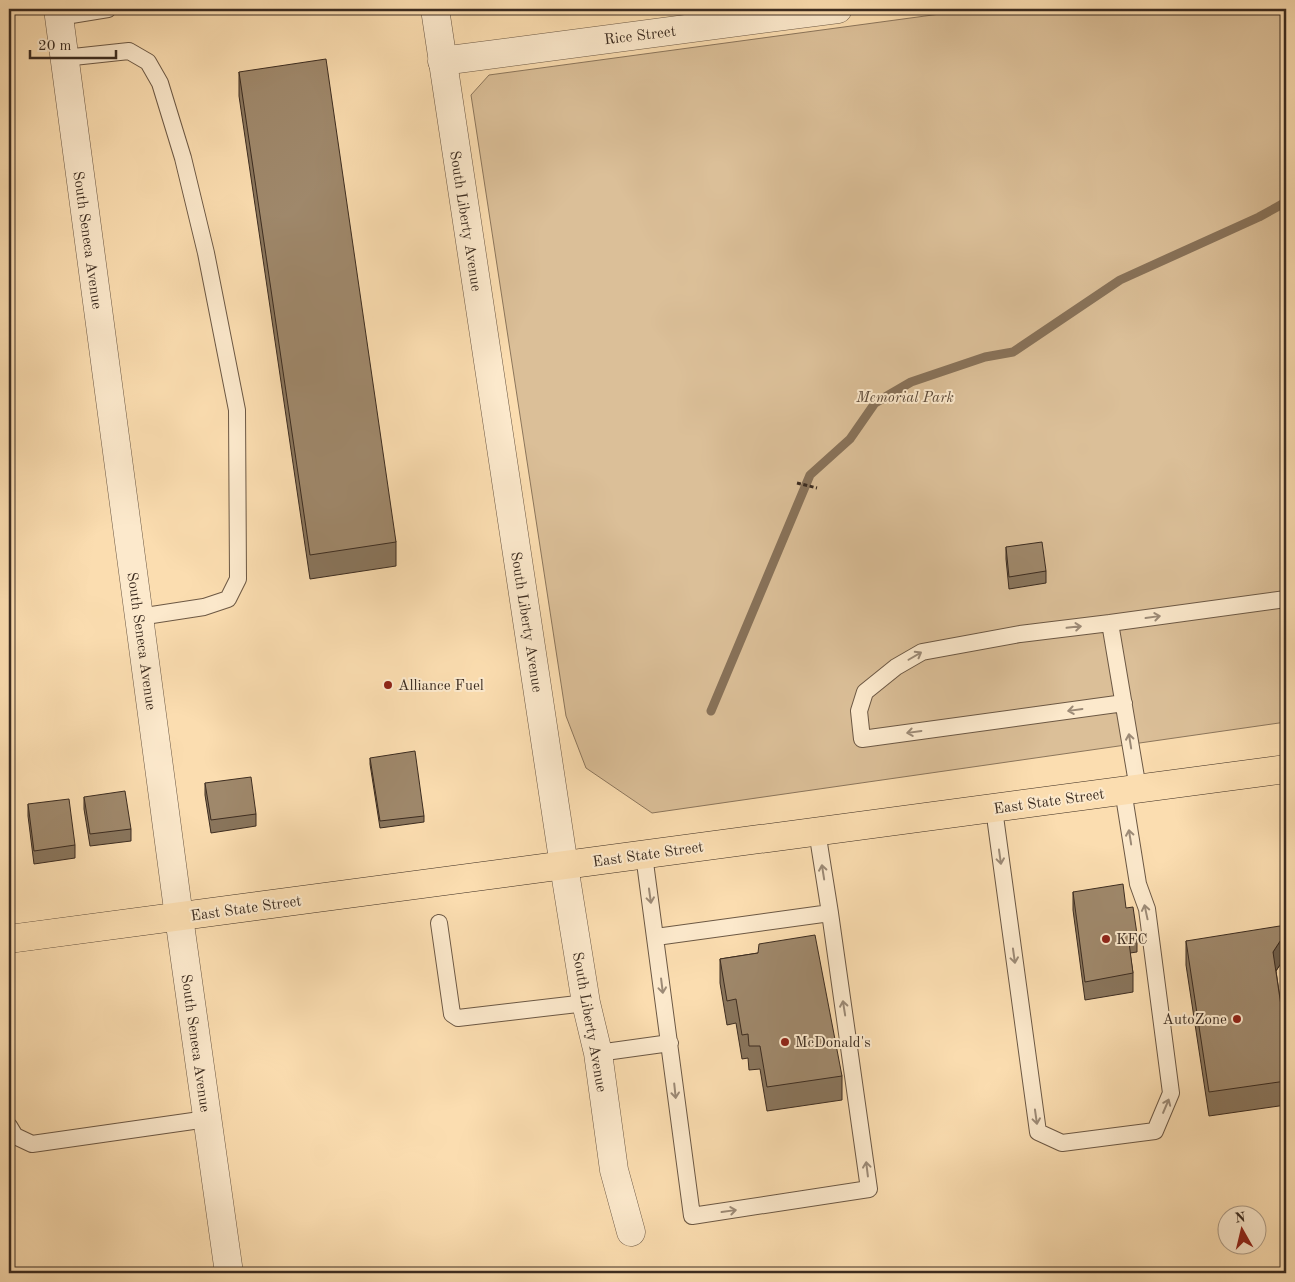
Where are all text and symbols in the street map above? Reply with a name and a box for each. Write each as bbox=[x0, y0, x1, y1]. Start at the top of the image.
street label: Rice Street bbox=[603, 25, 677, 48]
scale bar bbox=[30, 28, 116, 60]
text: 20 m bbox=[38, 39, 72, 54]
street label: South Liberty Avenue bbox=[446, 150, 483, 293]
street label: South Seneca Avenue bbox=[69, 170, 104, 310]
park label: Memorial Park bbox=[855, 391, 954, 406]
street label: South Liberty Avenue bbox=[507, 551, 544, 694]
street label: South Seneca Avenue bbox=[123, 571, 158, 711]
one-way arrow bbox=[1145, 612, 1161, 622]
one-way arrow bbox=[1066, 622, 1082, 632]
one-way arrow bbox=[907, 651, 922, 660]
marker: Alliance Fuel bbox=[382, 679, 394, 691]
place label: Alliance Fuel bbox=[398, 679, 484, 694]
one-way arrow bbox=[1068, 705, 1084, 715]
one-way arrow bbox=[907, 727, 923, 737]
one-way arrow bbox=[1125, 733, 1135, 749]
street label: East State Street bbox=[993, 787, 1106, 818]
one-way arrow bbox=[1125, 829, 1135, 845]
street label: East State Street bbox=[592, 840, 705, 871]
one-way arrow bbox=[996, 848, 1006, 864]
one-way arrow bbox=[818, 865, 828, 881]
one-way arrow bbox=[645, 888, 655, 904]
street label: East State Street bbox=[190, 894, 303, 925]
one-way arrow bbox=[1141, 904, 1151, 920]
marker: KFC bbox=[1100, 933, 1112, 945]
place label: KFC bbox=[1116, 933, 1148, 948]
one-way arrow bbox=[1009, 947, 1019, 963]
street label: South Liberty Avenue bbox=[569, 951, 608, 1094]
street label: South Seneca Avenue bbox=[177, 973, 212, 1113]
one-way arrow bbox=[657, 977, 667, 993]
one-way arrow bbox=[839, 1001, 849, 1017]
place label: AutoZone bbox=[1163, 1013, 1227, 1028]
marker: AutoZone bbox=[1231, 1013, 1243, 1025]
marker: McDonald's bbox=[779, 1036, 791, 1048]
place label: McDonald's bbox=[795, 1036, 871, 1051]
one-way arrow bbox=[670, 1083, 680, 1099]
one-way arrow bbox=[1161, 1099, 1171, 1114]
one-way arrow bbox=[1031, 1108, 1041, 1124]
one-way arrow bbox=[862, 1162, 872, 1178]
north arrow bbox=[1218, 1204, 1268, 1254]
one-way arrow bbox=[720, 1205, 736, 1215]
text: N bbox=[1234, 1210, 1247, 1226]

